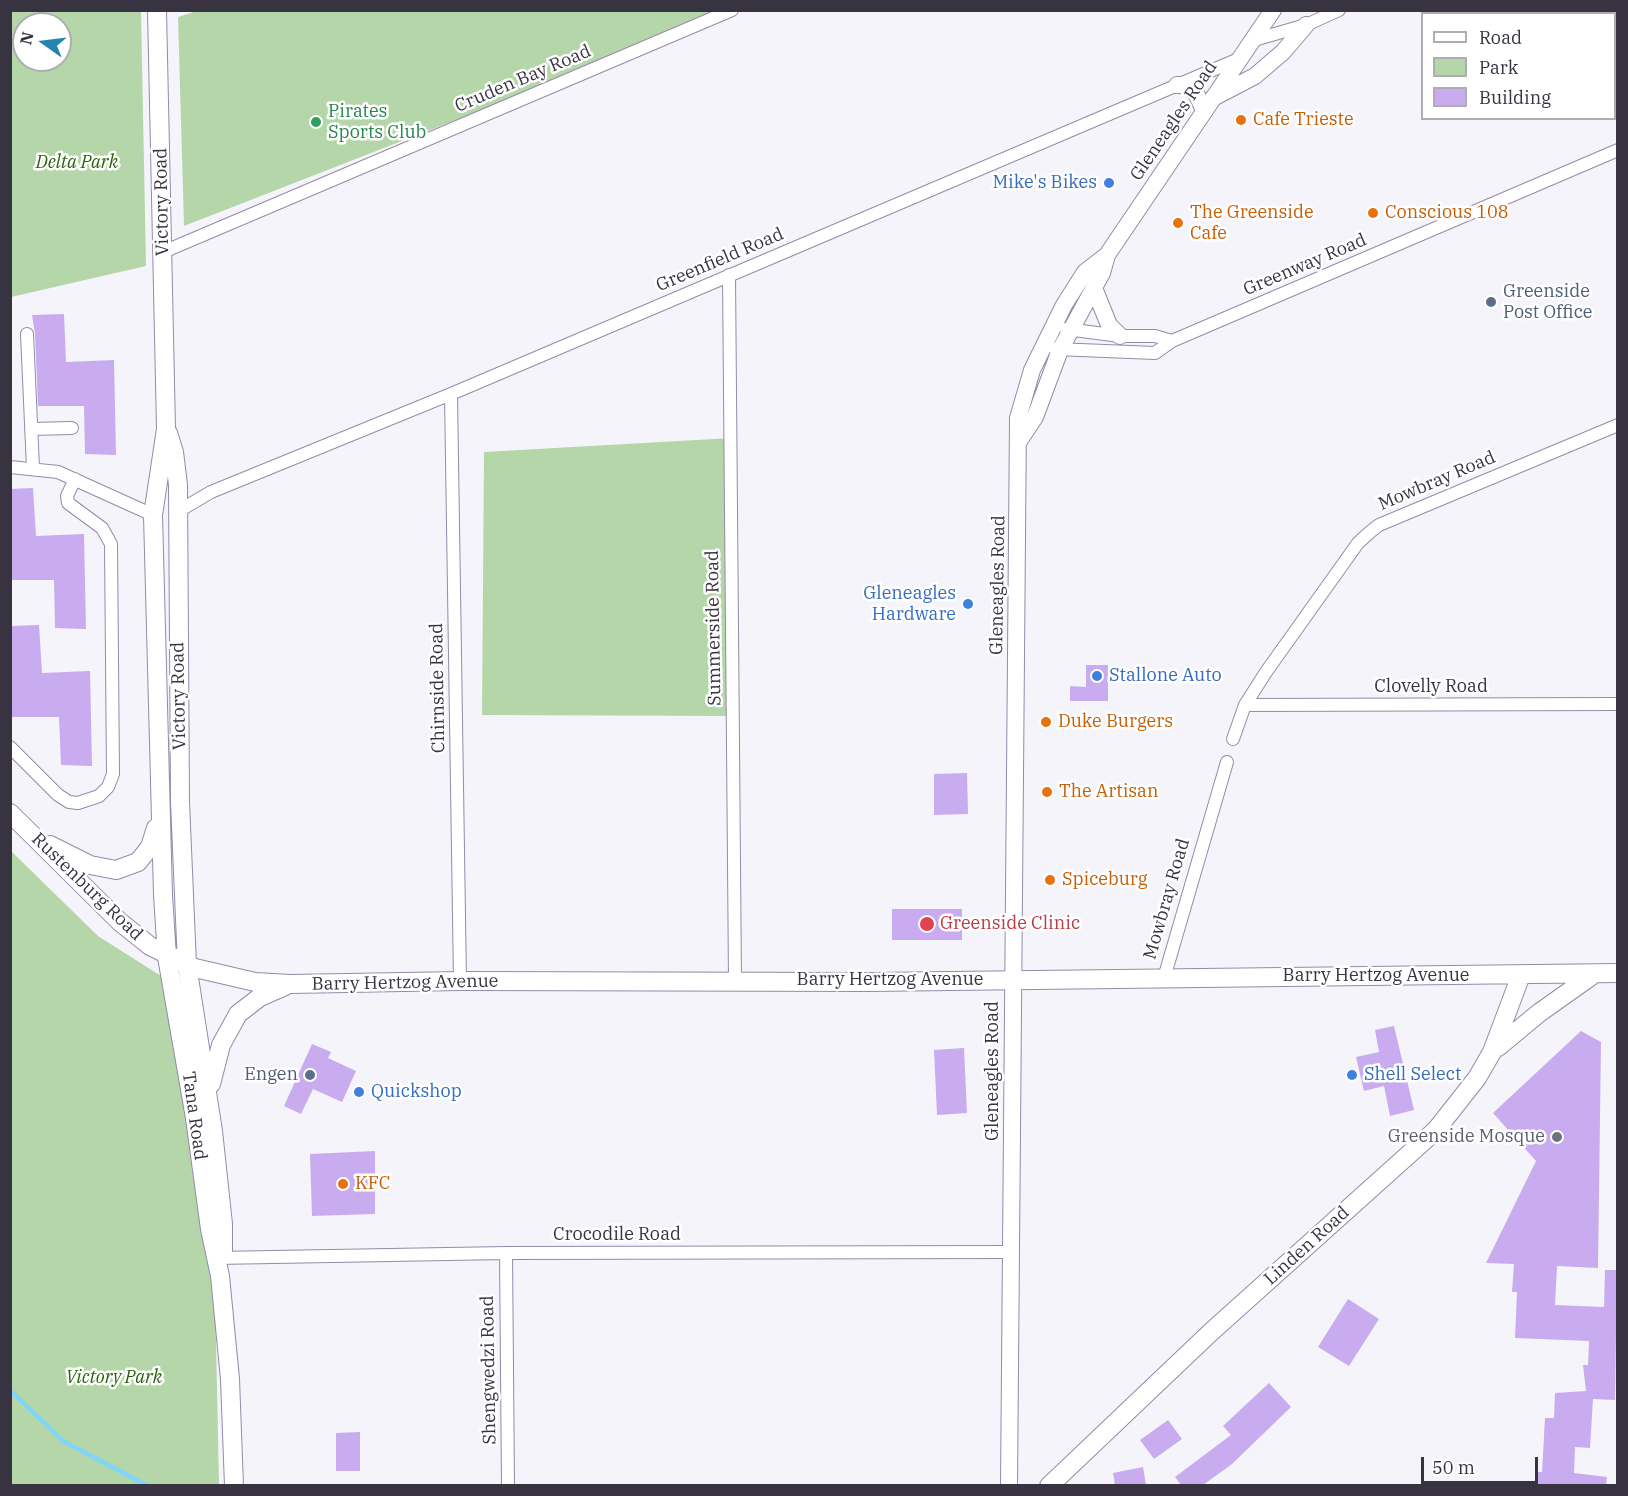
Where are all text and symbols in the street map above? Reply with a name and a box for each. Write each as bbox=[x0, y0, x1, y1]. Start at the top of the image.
north arrow bbox=[12, 12, 72, 72]
legend bbox=[1421, 12, 1616, 120]
text: Road bbox=[1479, 26, 1522, 49]
text: N bbox=[15, 30, 38, 47]
street label: Cruden Bay Road bbox=[452, 41, 594, 117]
text: Park bbox=[1479, 56, 1518, 79]
street label: Gleneagles Road bbox=[1126, 57, 1222, 185]
text: Building bbox=[1479, 86, 1551, 109]
place label: Pirates Sports Club bbox=[328, 101, 426, 144]
place label: Cafe Trieste bbox=[1253, 109, 1354, 131]
marker: Cafe Trieste bbox=[1234, 113, 1248, 127]
marker: Pirates Sports Club bbox=[309, 115, 323, 129]
street label: Victory Road bbox=[150, 148, 174, 256]
park label: Delta Park bbox=[36, 152, 118, 174]
place label: Mike's Bikes bbox=[992, 172, 1097, 194]
marker: Mike's Bikes bbox=[1102, 176, 1116, 190]
place label: The Greenside Cafe bbox=[1190, 202, 1314, 244]
place label: Conscious 108 bbox=[1385, 202, 1509, 224]
marker: Conscious 108 bbox=[1366, 206, 1380, 220]
marker: The Greenside Cafe bbox=[1171, 216, 1185, 230]
street label: Greenfield Road bbox=[653, 223, 787, 297]
street label: Greenway Road bbox=[1240, 229, 1370, 301]
place label: Greenside Post Office bbox=[1503, 281, 1592, 324]
marker: Greenside Post Office bbox=[1484, 295, 1498, 309]
street label: Mowbray Road bbox=[1375, 447, 1499, 515]
street label: Gleneagles Road bbox=[986, 515, 1010, 655]
street label: Summerside Road bbox=[702, 550, 726, 706]
place label: Gleneagles Hardware bbox=[863, 583, 956, 626]
marker: Gleneagles Hardware bbox=[961, 597, 975, 611]
street label: Chirnside Road bbox=[426, 623, 450, 753]
street label: Victory Road bbox=[167, 642, 191, 750]
place label: Stallone Auto bbox=[1109, 665, 1222, 687]
marker: Stallone Auto bbox=[1090, 669, 1104, 683]
street label: Clovelly Road bbox=[1374, 676, 1488, 698]
place label: Duke Burgers bbox=[1058, 711, 1173, 733]
marker: Duke Burgers bbox=[1039, 715, 1053, 729]
place label: The Artisan bbox=[1059, 781, 1158, 803]
marker: The Artisan bbox=[1040, 785, 1054, 799]
street label: Rustenburg Road bbox=[27, 828, 147, 946]
street label: Mowbray Road bbox=[1139, 836, 1195, 962]
place label: Spiceburg bbox=[1062, 869, 1148, 891]
marker: Spiceburg bbox=[1043, 873, 1057, 887]
place label: Greenside Clinic bbox=[940, 913, 1080, 935]
marker: Greenside Clinic bbox=[918, 915, 936, 933]
street label: Barry Hertzog Avenue bbox=[1283, 965, 1469, 987]
street label: Barry Hertzog Avenue bbox=[797, 969, 983, 991]
street label: Barry Hertzog Avenue bbox=[311, 971, 499, 995]
street label: Gleneagles Road bbox=[982, 1001, 1004, 1141]
place label: Engen bbox=[244, 1064, 298, 1086]
place label: Shell Select bbox=[1364, 1064, 1461, 1086]
marker: Engen bbox=[303, 1068, 317, 1082]
marker: Shell Select bbox=[1345, 1068, 1359, 1082]
street label: Tana Road bbox=[177, 1070, 211, 1162]
place label: Quickshop bbox=[371, 1081, 462, 1103]
marker: Quickshop bbox=[352, 1085, 366, 1099]
place label: Greenside Mosque bbox=[1388, 1126, 1545, 1148]
marker: Greenside Mosque bbox=[1550, 1130, 1564, 1144]
place label: KFC bbox=[355, 1173, 390, 1195]
marker: KFC bbox=[336, 1177, 350, 1191]
street label: Linden Road bbox=[1260, 1202, 1354, 1290]
street label: Crocodile Road bbox=[553, 1224, 681, 1246]
street label: Shengwedzi Road bbox=[477, 1295, 501, 1445]
park label: Victory Park bbox=[66, 1367, 162, 1389]
scale bar bbox=[1424, 1445, 1541, 1483]
text: 50 m bbox=[1432, 1456, 1475, 1479]

